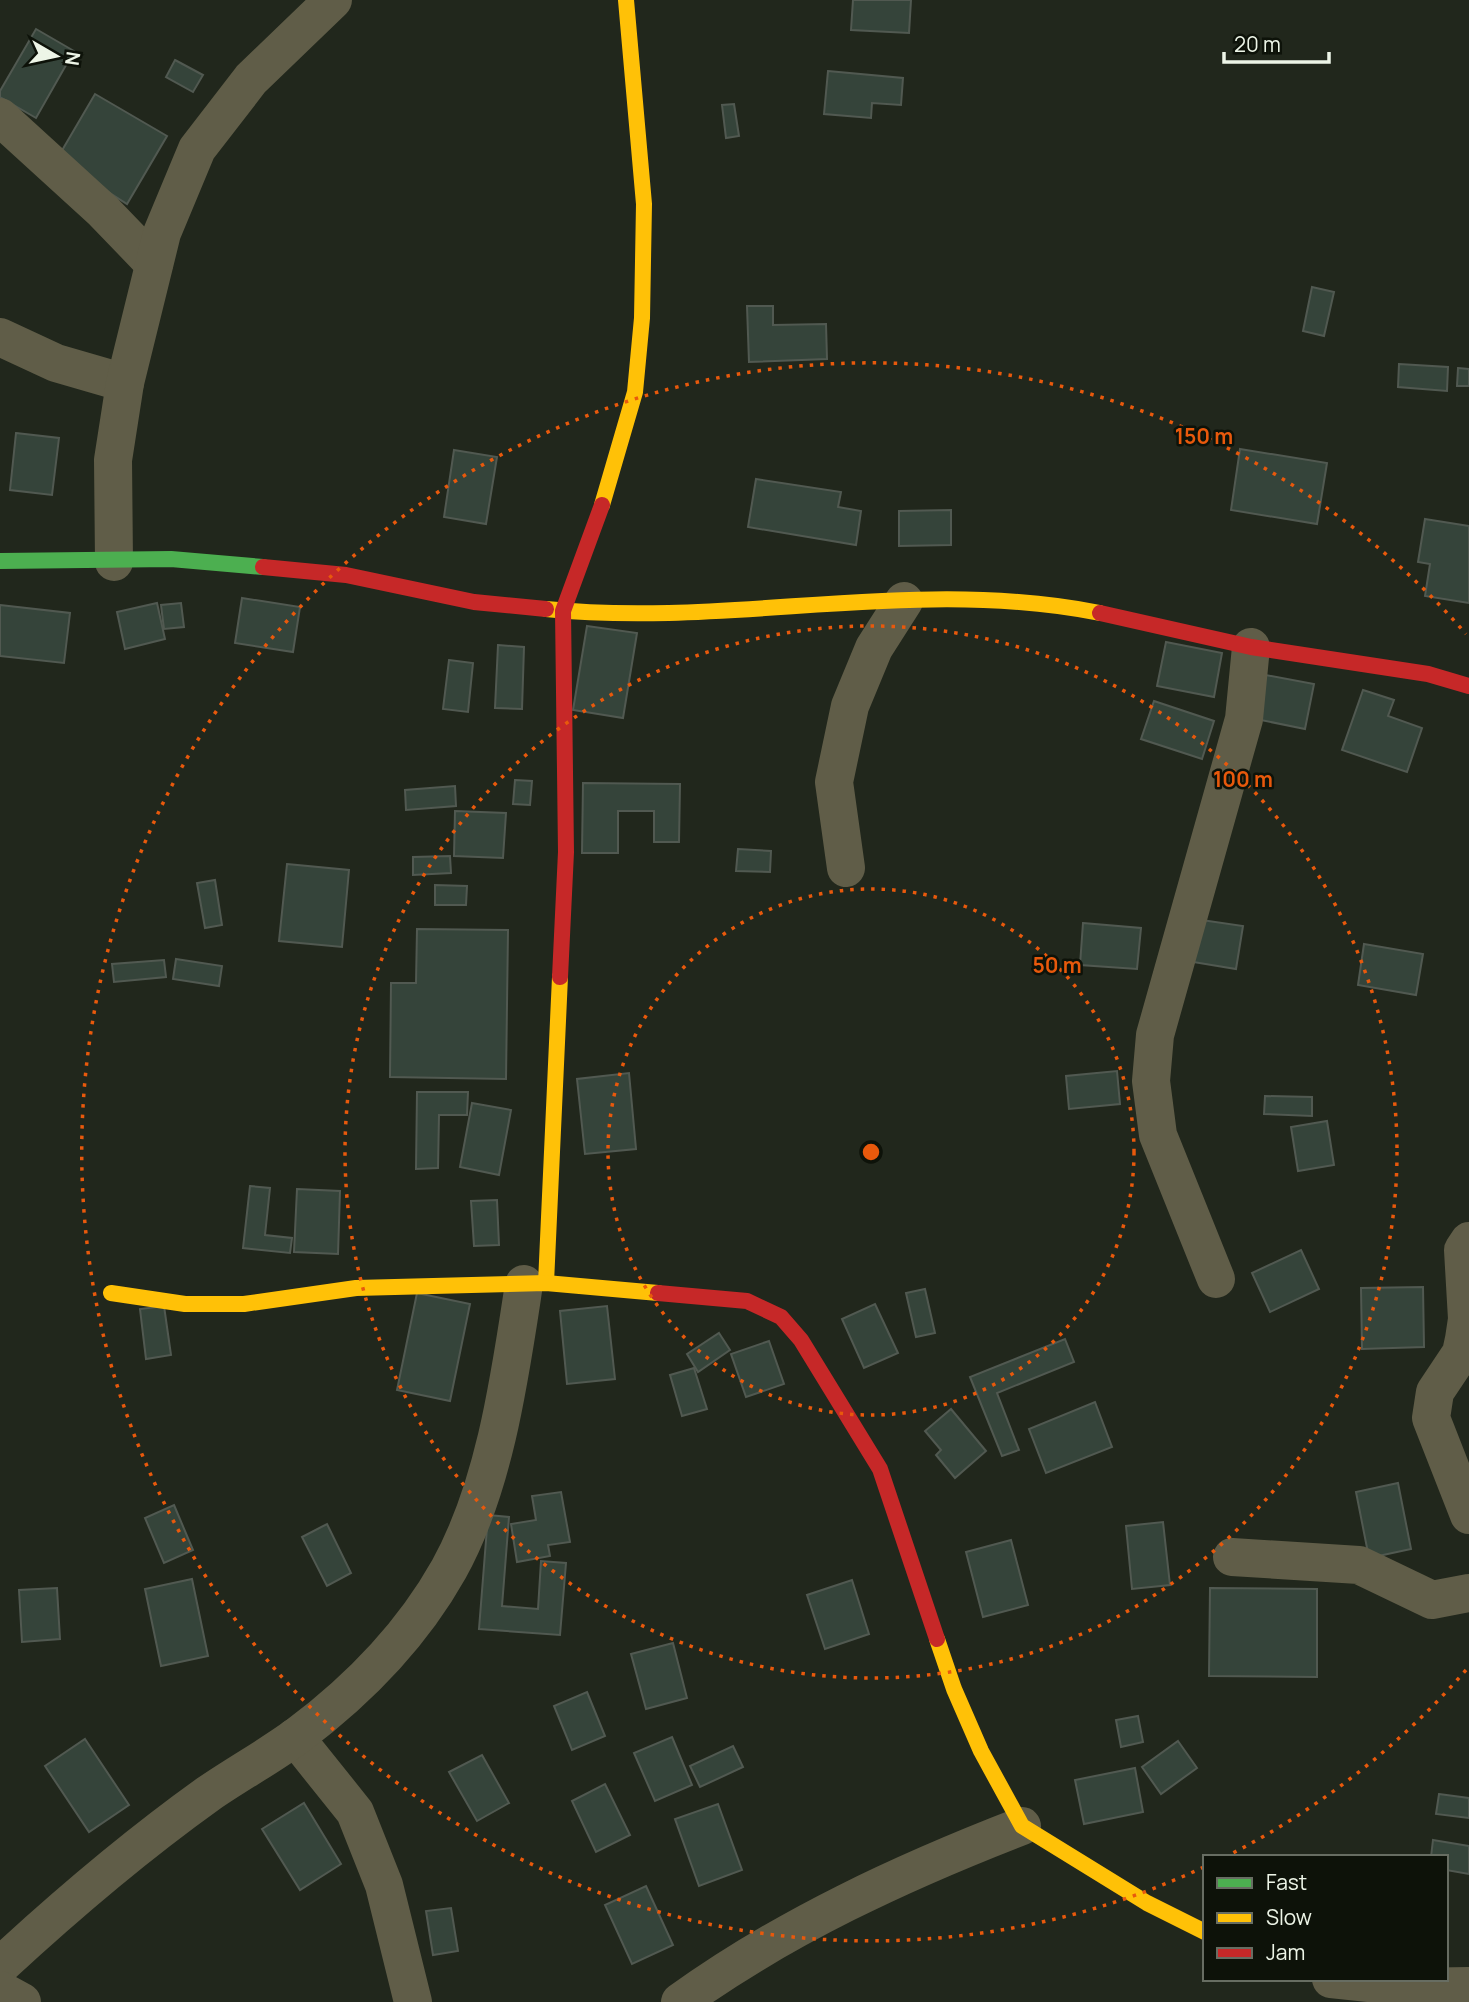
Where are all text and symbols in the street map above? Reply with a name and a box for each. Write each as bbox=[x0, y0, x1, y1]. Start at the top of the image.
north arrow bbox=[21, 21, 91, 91]
scale bar bbox=[1224, 21, 1329, 65]
text: 20 m bbox=[1234, 30, 1281, 58]
text: N bbox=[59, 50, 87, 67]
text: 150 m bbox=[1175, 422, 1233, 450]
text: 100 m bbox=[1213, 765, 1273, 793]
text: 50 m bbox=[1032, 951, 1082, 979]
centre of rings bbox=[859, 1140, 883, 1164]
legend bbox=[1203, 1855, 1448, 1981]
text: Fast bbox=[1266, 1868, 1307, 1896]
text: Slow bbox=[1266, 1903, 1312, 1931]
text: Jam bbox=[1266, 1938, 1305, 1966]

